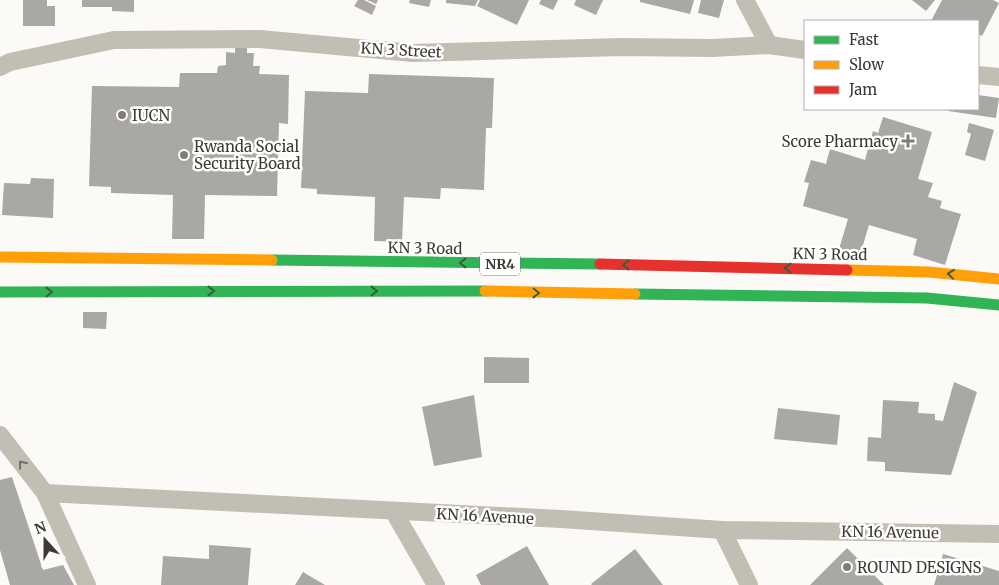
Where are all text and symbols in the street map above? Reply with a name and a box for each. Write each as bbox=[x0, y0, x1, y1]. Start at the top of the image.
legend bbox=[804, 20, 979, 110]
text: Fast bbox=[849, 30, 879, 49]
street label: KN 3 Street bbox=[360, 38, 442, 62]
text: Slow bbox=[849, 55, 884, 74]
text: Jam bbox=[848, 80, 877, 99]
place label: IUCN bbox=[132, 106, 171, 125]
marker: IUCN bbox=[116, 109, 128, 121]
place label: Score Pharmacy bbox=[782, 132, 898, 151]
marker: Score Pharmacy bbox=[902, 135, 914, 147]
place label: Rwanda Social Security Board bbox=[194, 137, 301, 173]
marker: Rwanda Social Security Board bbox=[178, 149, 190, 161]
street label: KN 3 Road bbox=[387, 238, 463, 258]
street label: KN 3 Road bbox=[792, 244, 868, 264]
road number: NR4 bbox=[480, 252, 520, 276]
one-way arrow bbox=[459, 258, 466, 268]
one-way arrow bbox=[621, 260, 629, 270]
one-way arrow bbox=[784, 263, 792, 273]
one-way arrow bbox=[946, 269, 954, 280]
one-way arrow bbox=[45, 286, 53, 297]
one-way arrow bbox=[208, 286, 215, 296]
one-way arrow bbox=[370, 286, 378, 296]
one-way arrow bbox=[532, 287, 540, 298]
one-way arrow bbox=[20, 461, 28, 470]
street label: KN 16 Avenue bbox=[436, 504, 534, 528]
north arrow bbox=[20, 515, 70, 565]
text: N bbox=[32, 517, 49, 538]
street label: KN 16 Avenue bbox=[841, 522, 939, 542]
place label: ROUND DESIGNS bbox=[857, 558, 981, 577]
marker: ROUND DESIGNS bbox=[841, 561, 853, 573]

